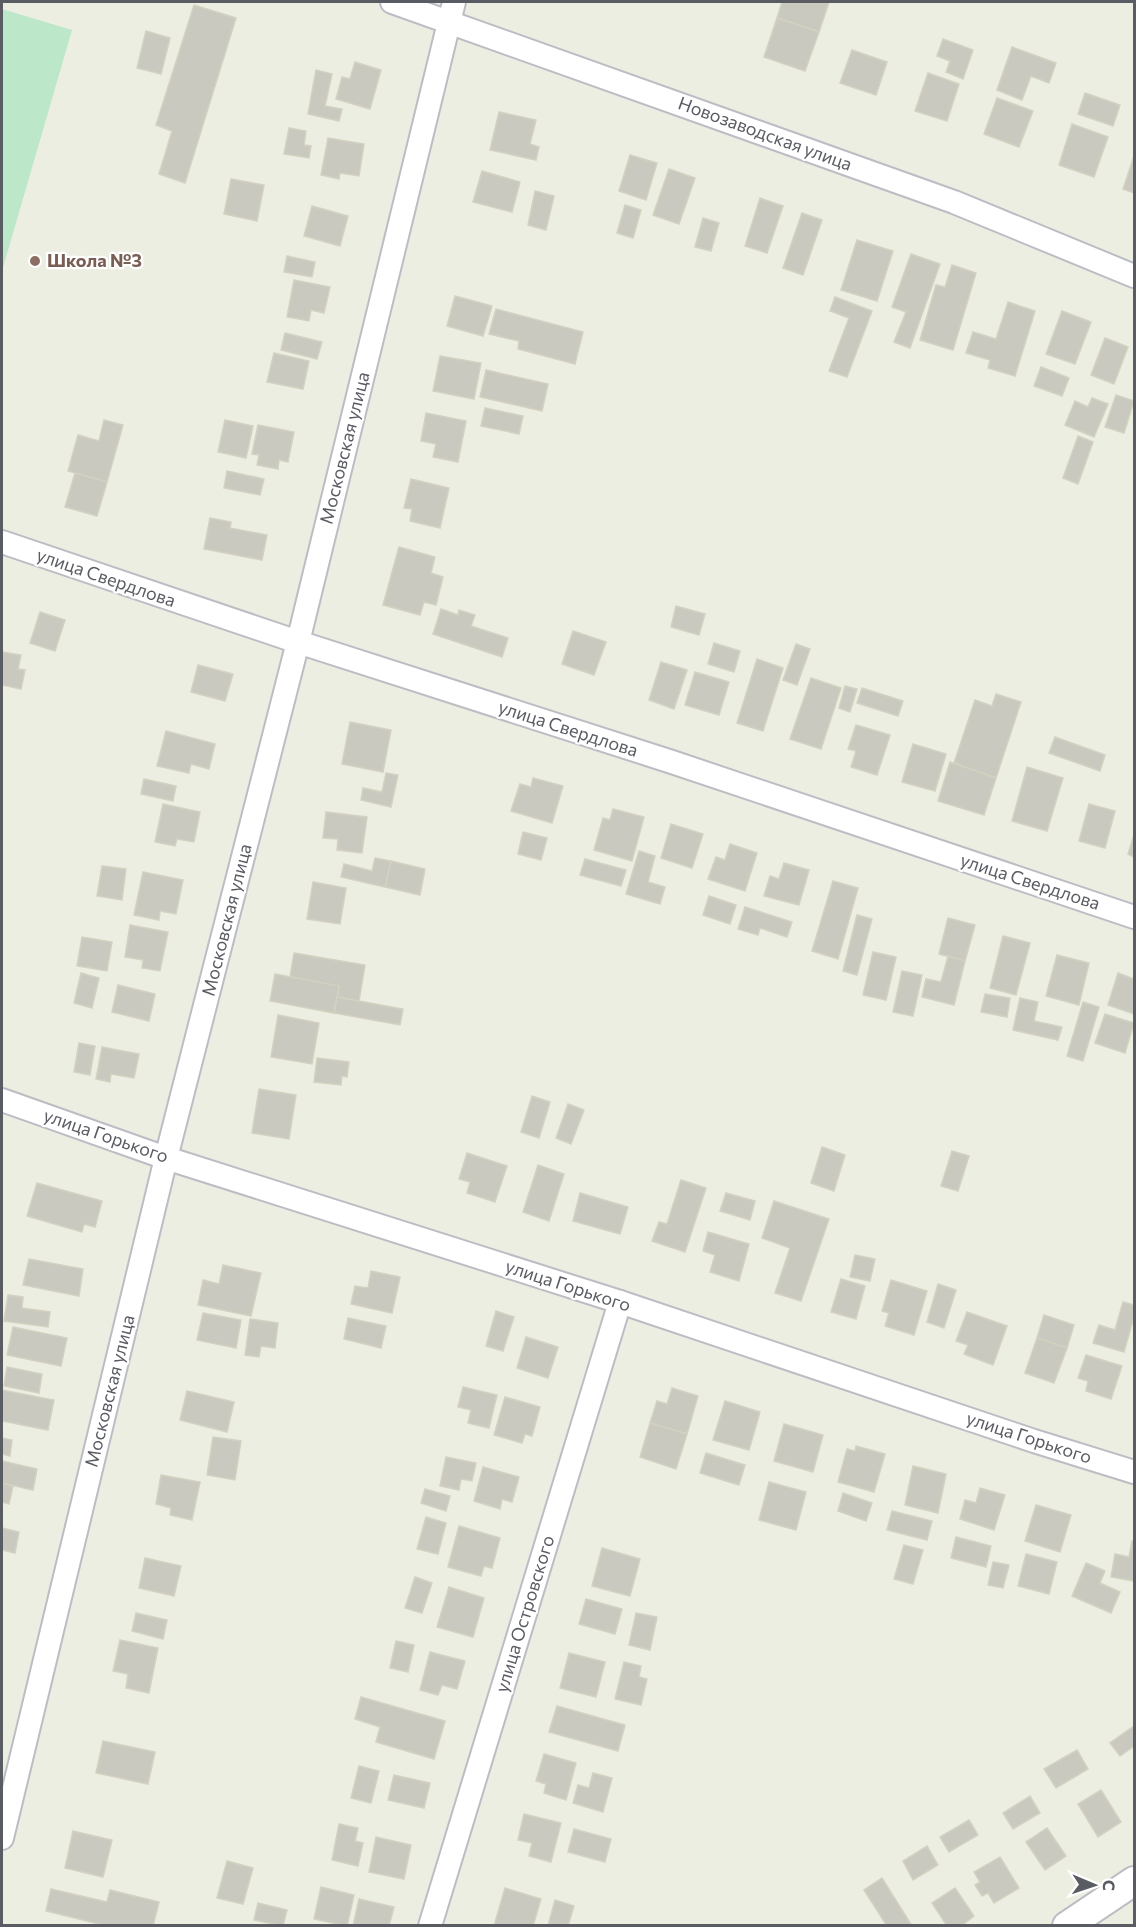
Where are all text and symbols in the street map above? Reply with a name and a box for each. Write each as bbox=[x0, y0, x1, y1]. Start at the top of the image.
street label: Новозаводская улица bbox=[675, 91, 855, 175]
place label: Школа №3 bbox=[47, 249, 142, 271]
marker: Школа №3 bbox=[28, 254, 42, 268]
street label: Московская улица bbox=[314, 369, 374, 526]
street label: улица Свердлова bbox=[34, 543, 179, 611]
street label: улица Свердлова bbox=[496, 695, 641, 761]
street label: Московская улица bbox=[196, 841, 256, 998]
street label: улица Свердлова bbox=[958, 848, 1103, 914]
street label: улица Горького bbox=[41, 1103, 172, 1167]
street label: улица Горького bbox=[503, 1254, 634, 1316]
street label: Московская улица bbox=[79, 1312, 139, 1469]
street label: улица Горького bbox=[964, 1406, 1095, 1468]
street label: улица Островского bbox=[490, 1533, 558, 1695]
north arrow bbox=[1064, 1855, 1124, 1915]
text: С bbox=[1100, 1880, 1119, 1891]

